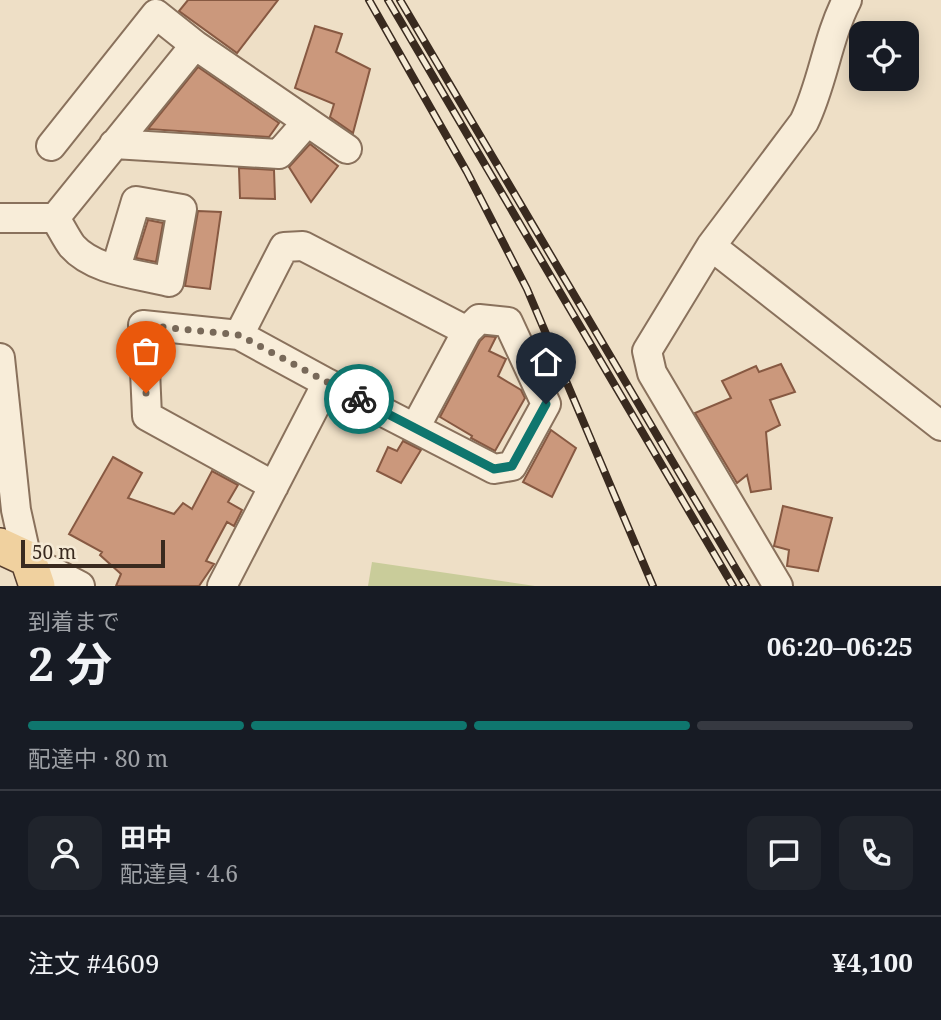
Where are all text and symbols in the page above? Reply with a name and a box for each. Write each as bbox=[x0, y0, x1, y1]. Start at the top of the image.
map controls bbox=[849, 21, 919, 91]
button: locate bbox=[849, 21, 919, 91]
pin bbox=[116, 321, 176, 393]
icon: bag bbox=[127, 332, 165, 370]
pin bbox=[516, 332, 576, 404]
icon: home bbox=[527, 343, 565, 381]
courier bbox=[324, 364, 394, 434]
icon: bike bbox=[340, 380, 378, 418]
scale bar bbox=[21, 537, 164, 569]
text: 50 m bbox=[32, 539, 76, 565]
text: 到着まで bbox=[28, 605, 120, 637]
text: 06:20–06:25 bbox=[767, 628, 913, 664]
text: 2 分 bbox=[28, 632, 112, 694]
text: 配達中 · 80 m bbox=[28, 742, 168, 774]
button: person bbox=[28, 816, 102, 890]
button: chat bbox=[747, 816, 821, 890]
button: phone bbox=[839, 816, 913, 890]
text: 田中 bbox=[120, 819, 172, 855]
text: 配達員 · 4.6 bbox=[120, 857, 238, 889]
text: ¥4,100 bbox=[832, 944, 913, 980]
text: 注文 #4609 bbox=[28, 945, 159, 981]

